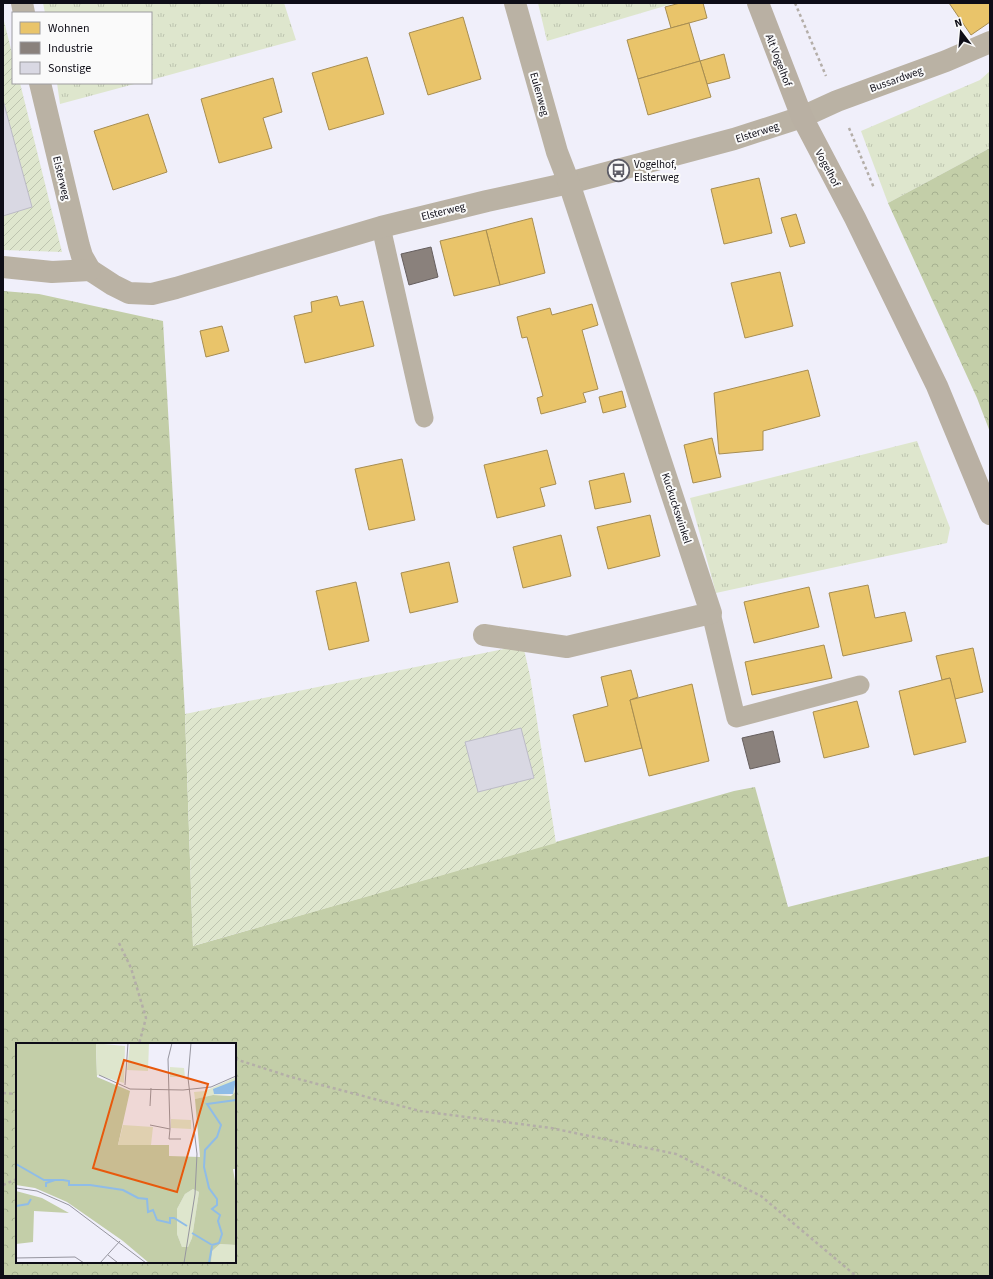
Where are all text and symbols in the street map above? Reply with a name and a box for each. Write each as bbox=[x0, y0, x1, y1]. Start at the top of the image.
legend bbox=[12, 12, 152, 84]
north arrow bbox=[941, 12, 981, 52]
text: N bbox=[953, 15, 964, 31]
text: Wohnen bbox=[48, 20, 90, 37]
street label: Alt Vogelhof bbox=[762, 32, 796, 89]
text: Industrie bbox=[48, 40, 93, 57]
text: Sonstige bbox=[48, 60, 91, 77]
street label: Bussardweg bbox=[867, 63, 925, 96]
street label: Eulenweg bbox=[526, 71, 553, 118]
street label: Elsterweg bbox=[734, 118, 781, 147]
street label: Vogelhof bbox=[811, 147, 844, 190]
street label: Elsterweg bbox=[49, 155, 74, 202]
bus stop icon: Vogelhof, Elsterweg bbox=[606, 157, 632, 183]
place label: Vogelhof, Elsterweg bbox=[634, 157, 679, 185]
street label: Elsterweg bbox=[420, 199, 467, 224]
street label: Kuckuckswinkel bbox=[658, 471, 695, 546]
inset map bbox=[16, 1043, 236, 1263]

